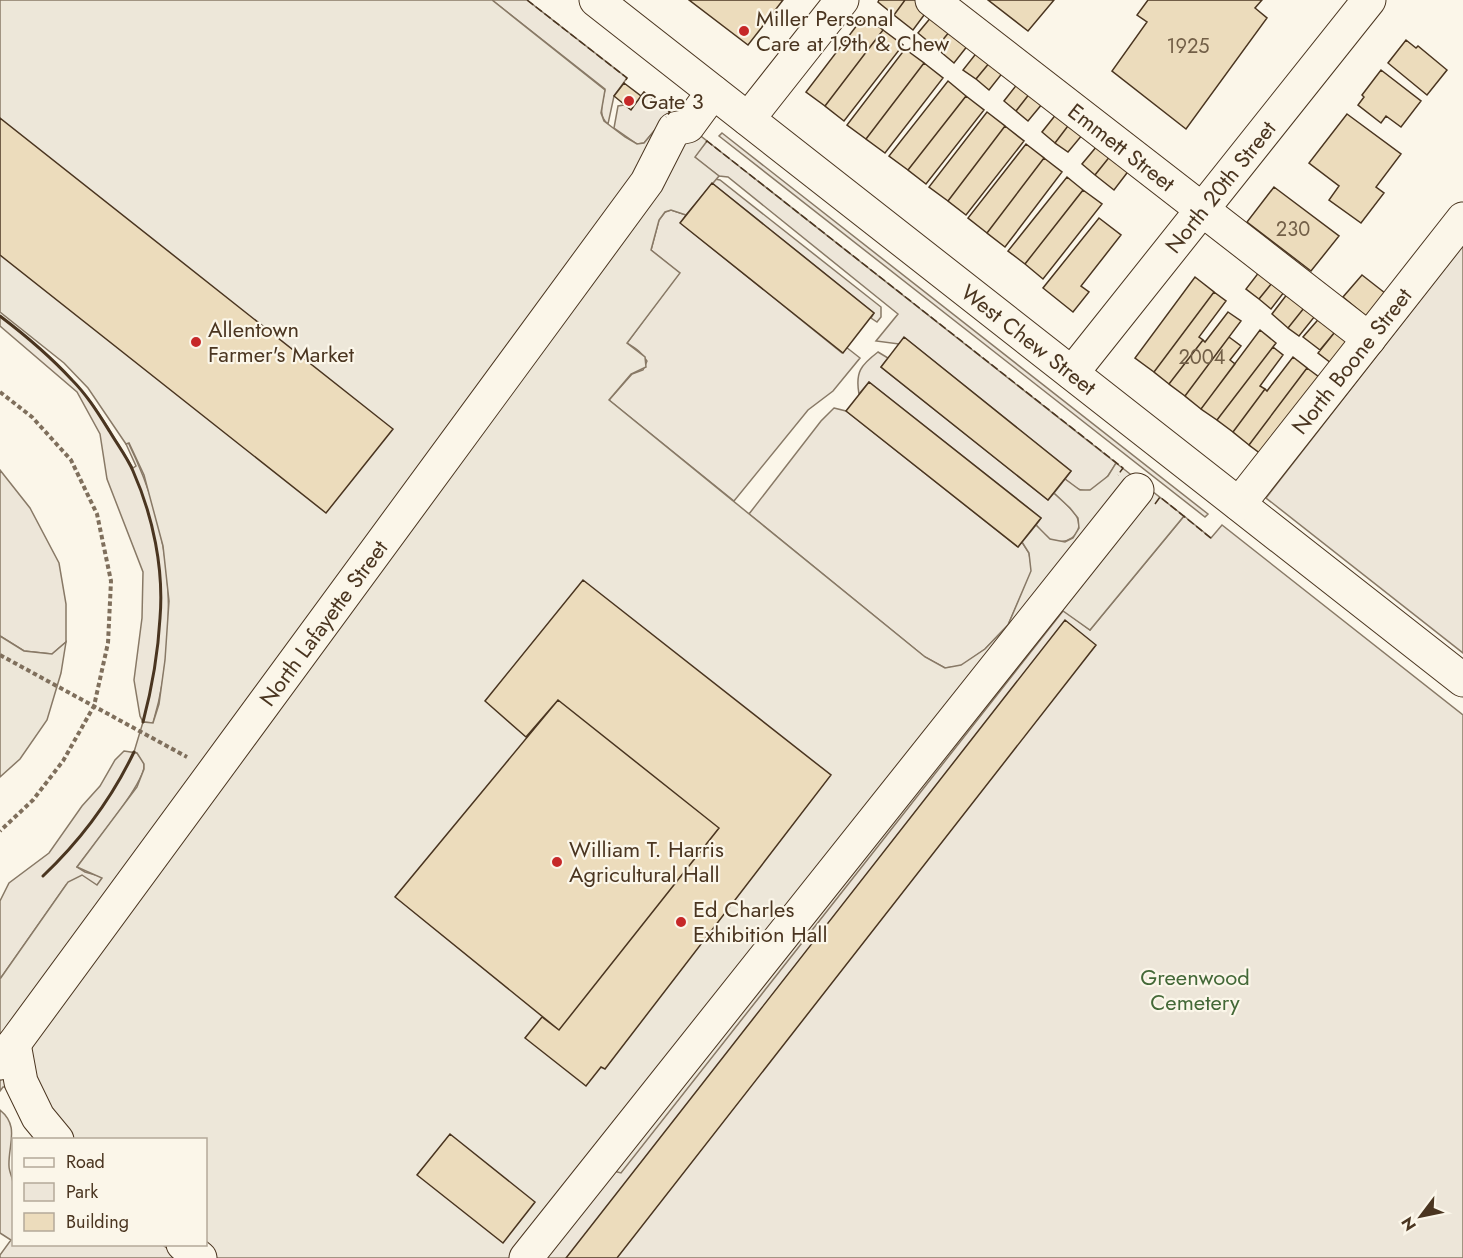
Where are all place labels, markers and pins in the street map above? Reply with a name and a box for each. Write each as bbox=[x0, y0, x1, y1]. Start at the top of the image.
place label: Miller Personal Care at 19th & Chew bbox=[756, 2, 949, 59]
marker: Miller Personal Care at 19th & Chew bbox=[737, 24, 751, 38]
place label: Gate 3 bbox=[641, 85, 704, 117]
marker: Gate 3 bbox=[622, 94, 636, 108]
place label: Allentown Farmer's Market bbox=[208, 313, 355, 370]
marker: Allentown Farmer's Market bbox=[189, 335, 203, 349]
place label: William T. Harris Agricultural Hall bbox=[569, 833, 724, 890]
marker: William T. Harris Agricultural Hall bbox=[550, 855, 564, 869]
place label: Ed Charles Exhibition Hall bbox=[693, 893, 827, 950]
marker: Ed Charles Exhibition Hall bbox=[674, 915, 688, 929]

